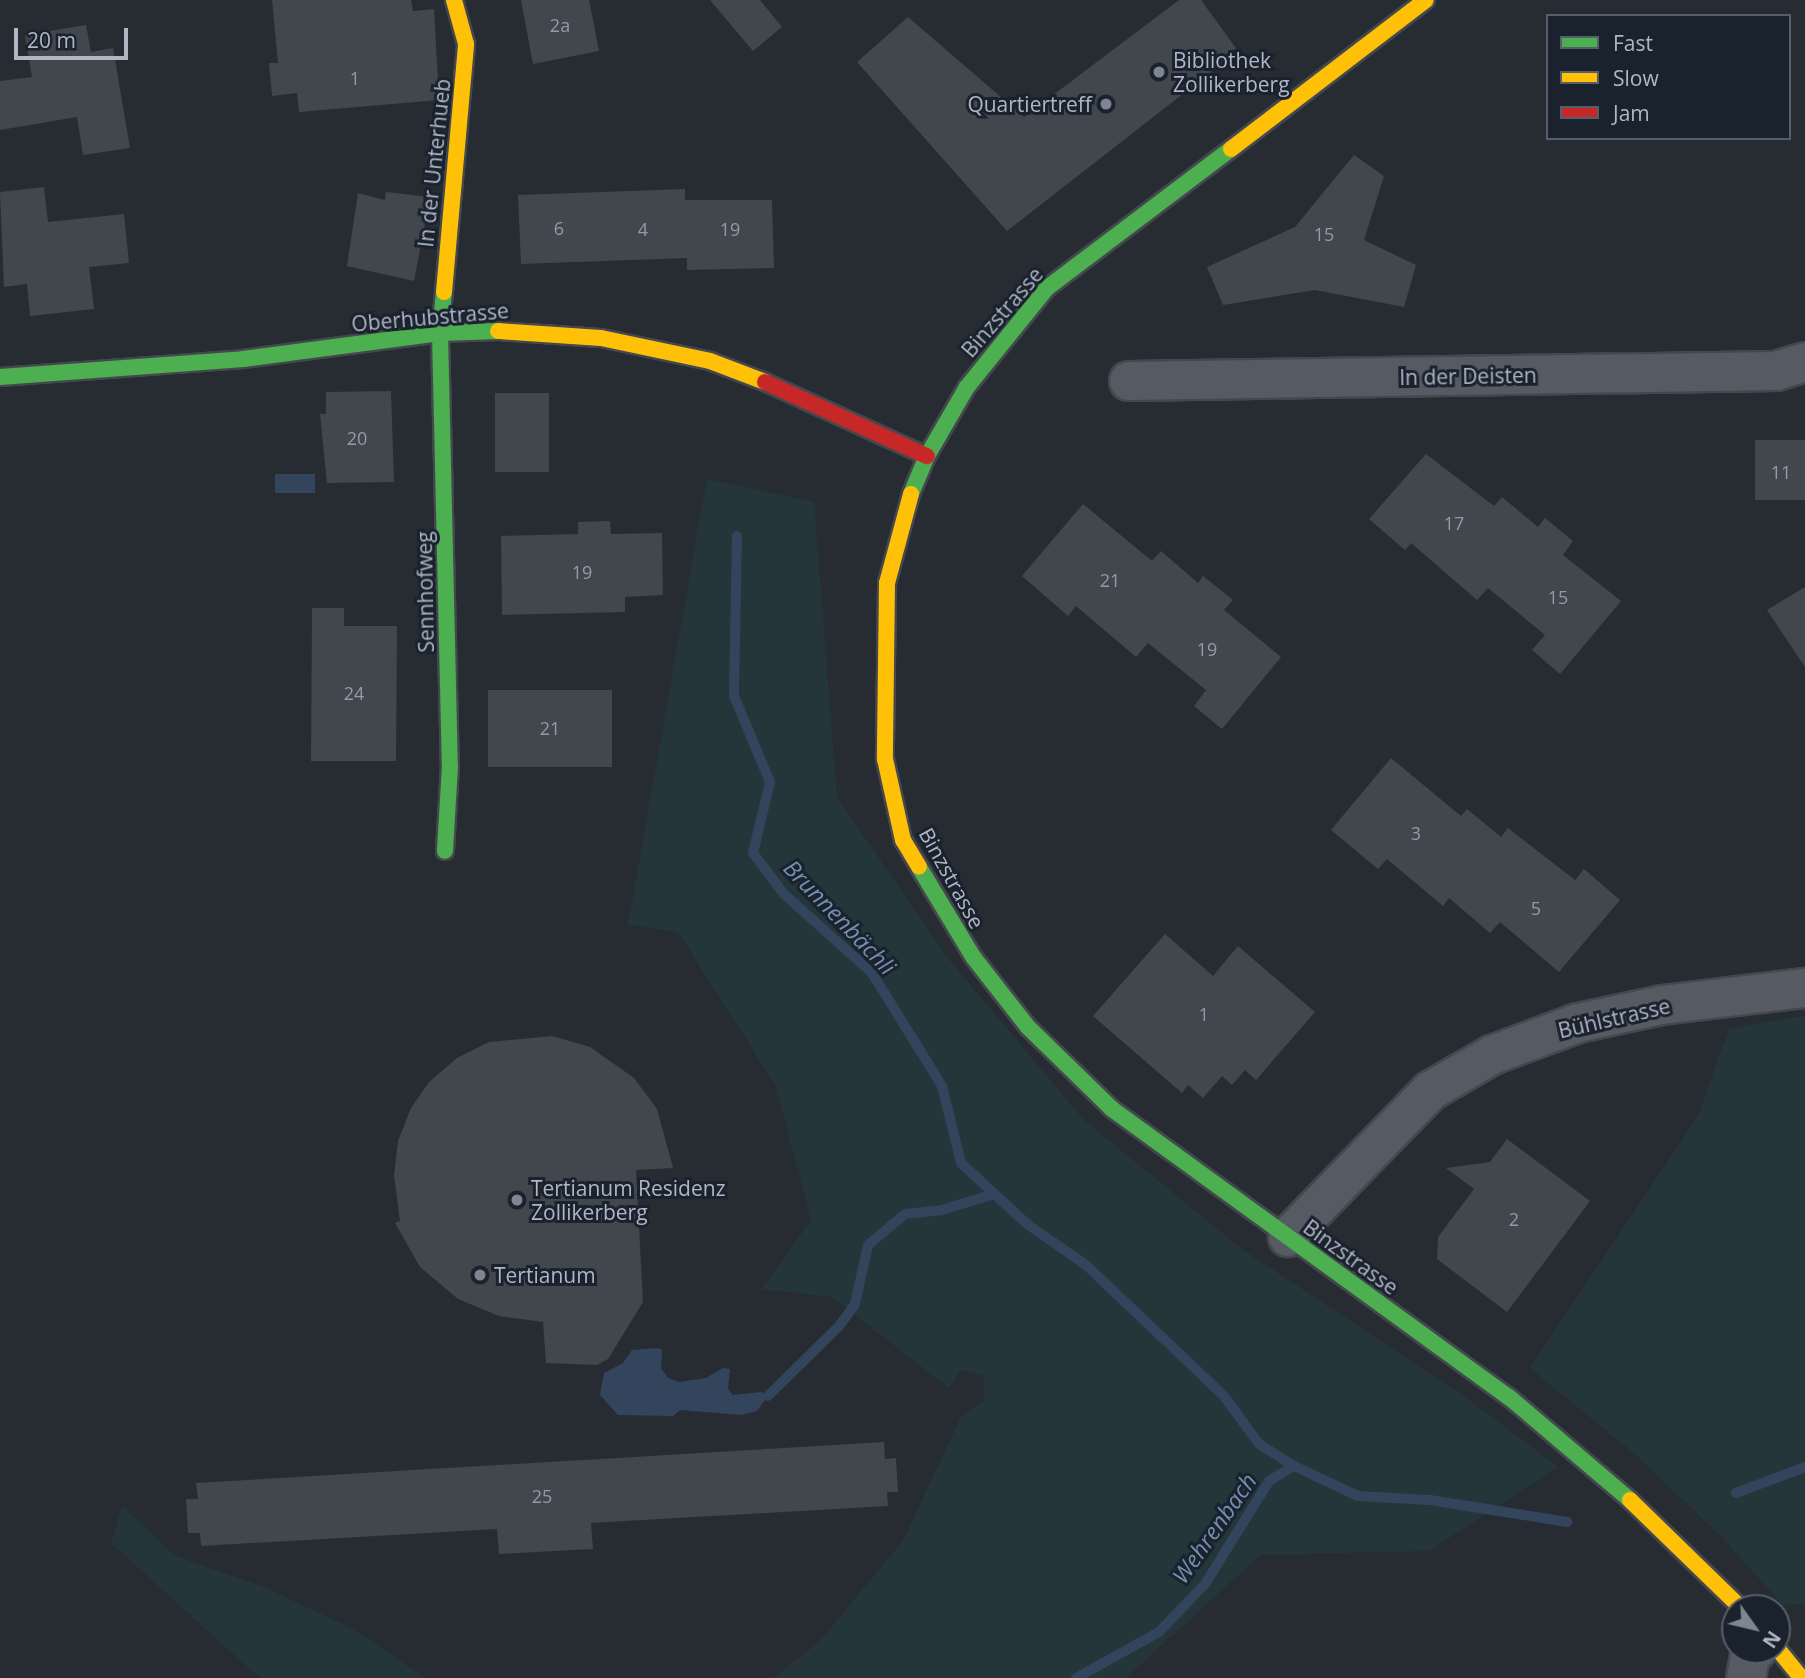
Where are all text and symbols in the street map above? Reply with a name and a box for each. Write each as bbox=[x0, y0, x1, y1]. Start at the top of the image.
scale bar bbox=[18, 14, 131, 58]
house number: 2a bbox=[550, 14, 570, 36]
legend bbox=[1546, 14, 1791, 140]
text: 20 m bbox=[27, 26, 76, 54]
text: Fast bbox=[1613, 29, 1653, 57]
place label: Bibliothek Zollikerberg bbox=[1173, 47, 1290, 97]
marker: Bibliothek Zollikerberg bbox=[1151, 64, 1167, 80]
text: Slow bbox=[1613, 64, 1659, 92]
house number: 1 bbox=[350, 67, 360, 89]
street label: In der Unterhueb bbox=[413, 77, 455, 249]
place label: Quartiertreff bbox=[967, 91, 1092, 117]
marker: Quartiertreff bbox=[1098, 96, 1114, 112]
text: Jam bbox=[1613, 99, 1650, 127]
house number: 6 bbox=[554, 217, 564, 239]
house number: 4 bbox=[638, 218, 648, 240]
house number: 19 bbox=[720, 218, 740, 240]
house number: 15 bbox=[1314, 223, 1334, 245]
street label: Binzstrasse bbox=[956, 262, 1048, 362]
street label: Oberhubstrasse bbox=[350, 298, 510, 336]
street label: In der Deisten bbox=[1399, 362, 1537, 390]
house number: 20 bbox=[347, 427, 367, 449]
house number: 11 bbox=[1771, 461, 1791, 483]
house number: 17 bbox=[1444, 512, 1464, 534]
street label: Sennhofweg bbox=[411, 531, 439, 653]
house number: 19 bbox=[572, 561, 592, 583]
house number: 21 bbox=[1100, 569, 1120, 591]
house number: 15 bbox=[1548, 586, 1568, 608]
house number: 19 bbox=[1197, 638, 1217, 660]
house number: 24 bbox=[344, 682, 364, 704]
house number: 21 bbox=[540, 717, 560, 739]
house number: 3 bbox=[1411, 822, 1421, 844]
street label: Binzstrasse bbox=[914, 823, 990, 933]
water label: Brunnenbächli bbox=[778, 854, 902, 980]
house number: 5 bbox=[1531, 897, 1541, 919]
street label: Bühlstrasse bbox=[1556, 993, 1672, 1043]
house number: 1 bbox=[1199, 1003, 1209, 1025]
place label: Tertianum Residenz Zollikerberg bbox=[531, 1175, 725, 1225]
marker: Tertianum Residenz Zollikerberg bbox=[509, 1192, 525, 1208]
house number: 2 bbox=[1509, 1208, 1519, 1230]
street label: Binzstrasse bbox=[1299, 1214, 1403, 1300]
place label: Tertianum bbox=[494, 1262, 596, 1288]
marker: Tertianum bbox=[472, 1267, 488, 1283]
water label: Wehrenbach bbox=[1166, 1468, 1262, 1588]
house number: 25 bbox=[532, 1485, 552, 1507]
north arrow bbox=[1721, 1594, 1791, 1664]
text: N bbox=[1757, 1626, 1787, 1653]

